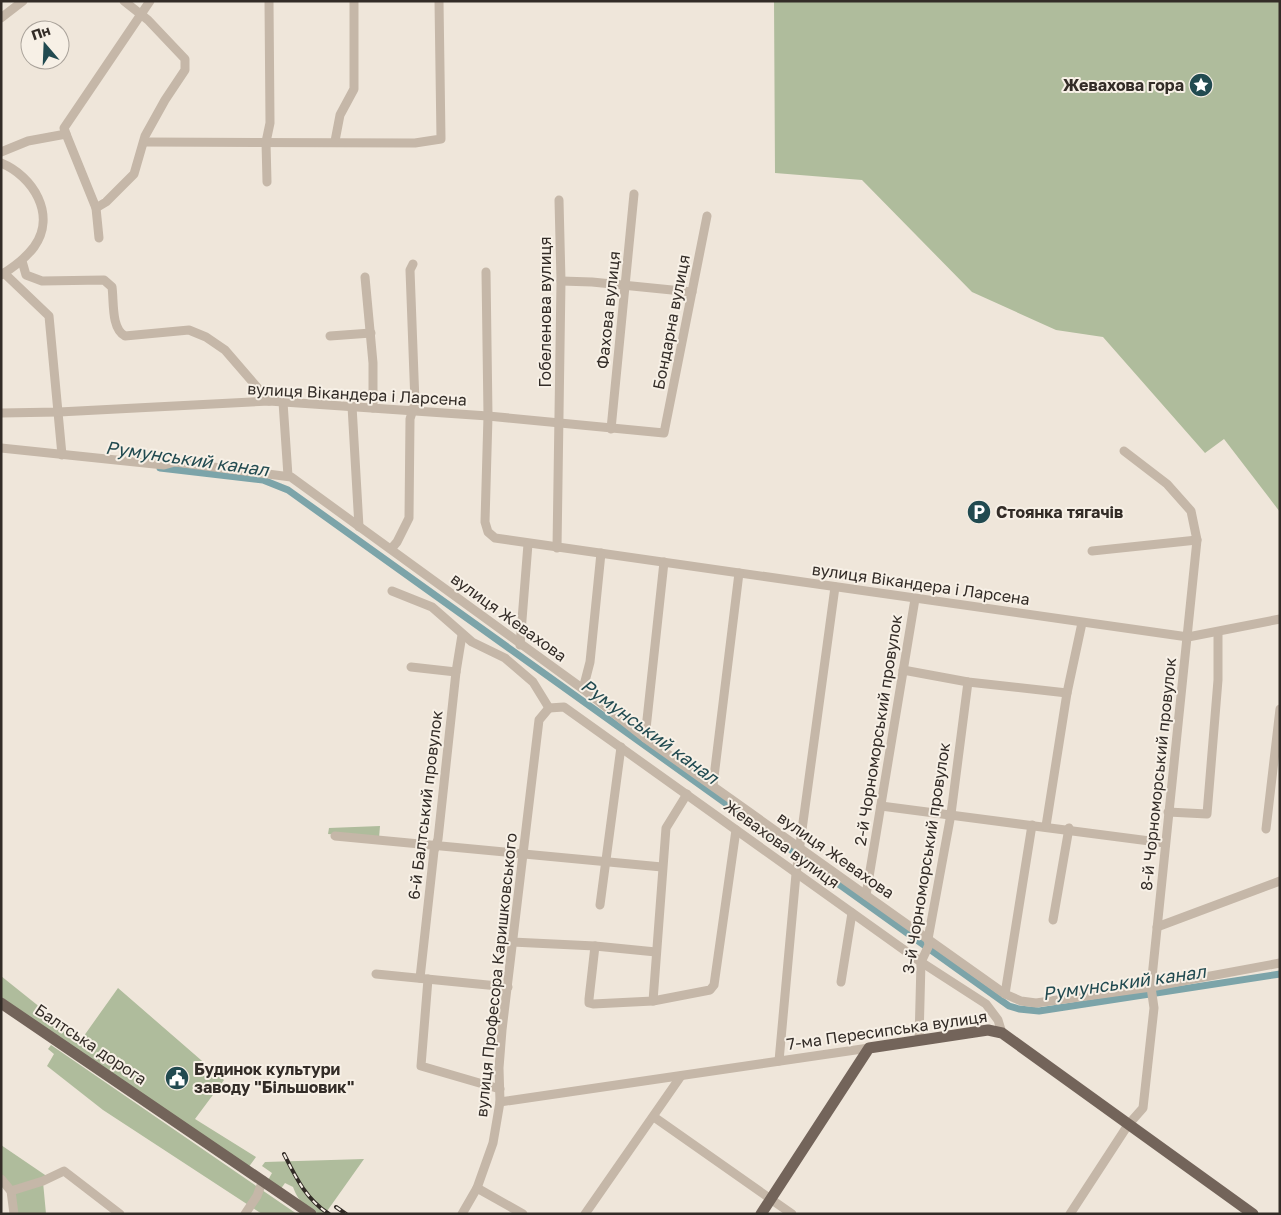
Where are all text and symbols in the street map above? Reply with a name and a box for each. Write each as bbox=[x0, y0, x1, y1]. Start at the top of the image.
north arrow bbox=[20, 20, 70, 70]
text: Пн bbox=[29, 21, 52, 43]
place icon: Жевахова гора bbox=[1188, 72, 1214, 98]
place label: Жевахова гора bbox=[1063, 75, 1184, 95]
street label: Гобеленова вулиця bbox=[535, 236, 555, 388]
street label: Фахова вулиця bbox=[592, 250, 624, 370]
street label: Бондарна вулиця bbox=[648, 253, 694, 391]
street label: вулиця Вікандера і Ларсена bbox=[247, 378, 467, 410]
water label: Румунський канал bbox=[104, 436, 271, 481]
parking icon: Стоянка тягачів bbox=[966, 499, 992, 525]
place label: Стоянка тягачів bbox=[996, 502, 1123, 522]
street label: вулиця Вікандера і Ларсена bbox=[811, 559, 1031, 609]
street label: вулиця Жевахова bbox=[447, 568, 571, 666]
street label: 2-й Чорноморський провулок bbox=[850, 613, 906, 847]
street label: 8-й Чорноморський провулок bbox=[1136, 656, 1180, 892]
water label: Румунський канал bbox=[577, 674, 724, 789]
street label: 6-й Балтський провулок bbox=[403, 709, 447, 901]
street label: 3-й Чорноморський провулок bbox=[898, 741, 954, 975]
street label: Жевахова вулиця bbox=[720, 795, 844, 893]
street label: вулиця Жевахова bbox=[774, 807, 898, 903]
street label: вулиця Професора Каришковського bbox=[471, 832, 521, 1118]
water label: Румунський канал bbox=[1041, 959, 1208, 1004]
street label: Балтська дорога bbox=[31, 999, 151, 1089]
street label: 7-ма Пересипська вулиця bbox=[785, 1006, 989, 1054]
place label: Будинок культури заводу "Більшовик" bbox=[194, 1059, 354, 1097]
public building icon: Будинок культури заводу "Більшовик" bbox=[164, 1065, 190, 1091]

